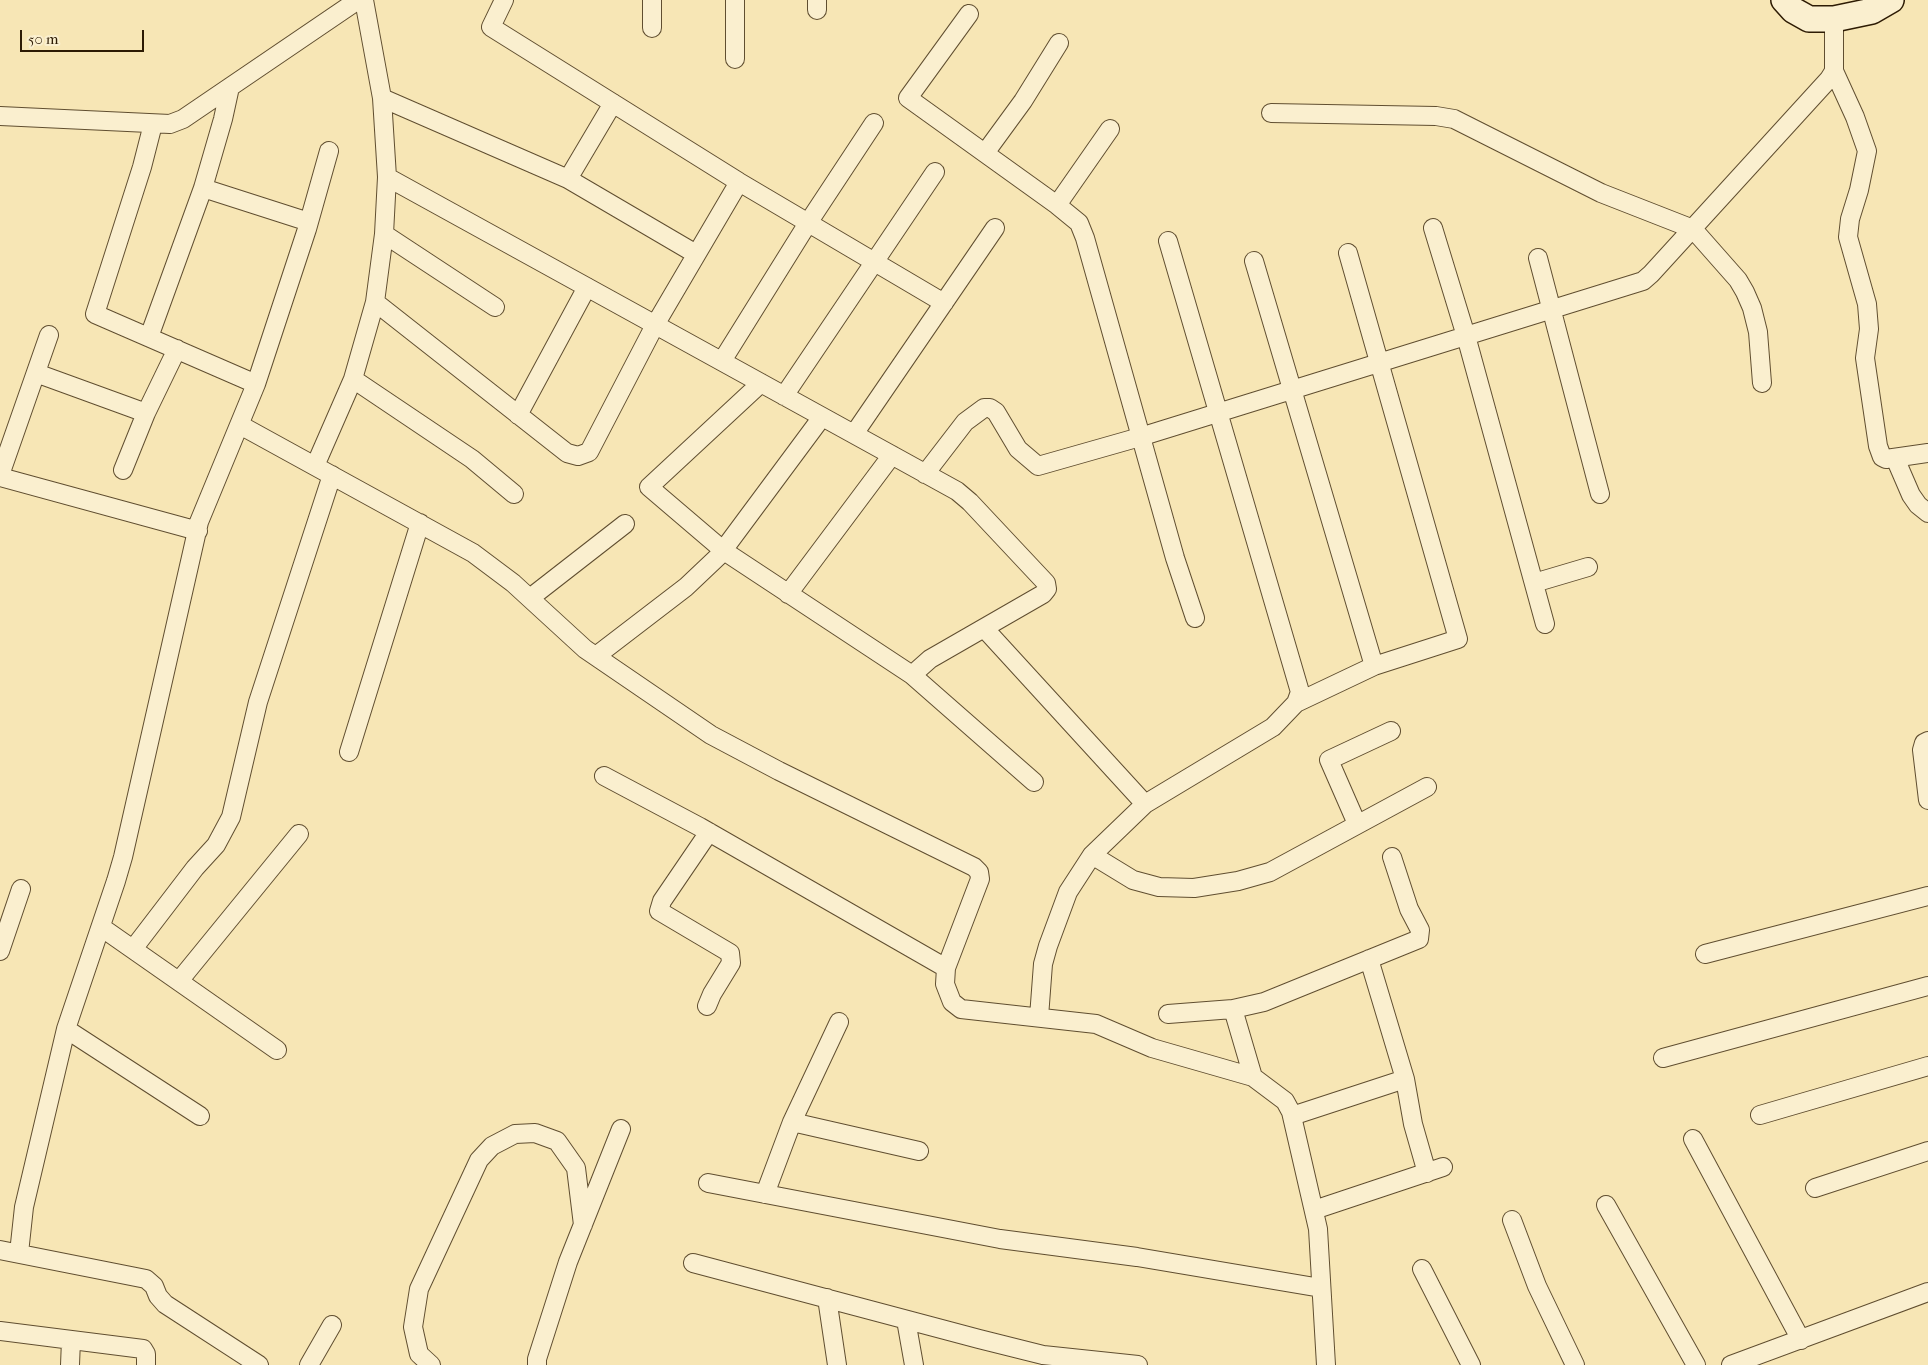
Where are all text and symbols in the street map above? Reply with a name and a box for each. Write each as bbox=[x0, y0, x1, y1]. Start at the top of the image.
scale bar bbox=[22, 20, 146, 52]
text: 50 m bbox=[28, 30, 58, 48]

